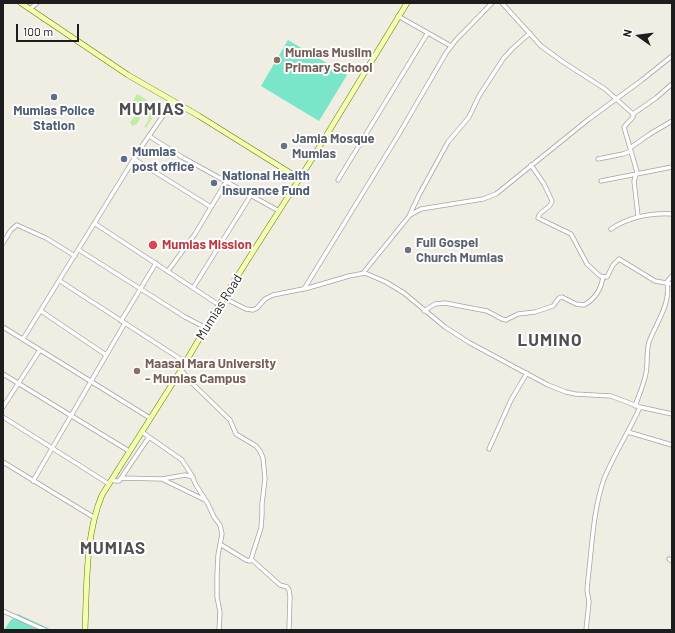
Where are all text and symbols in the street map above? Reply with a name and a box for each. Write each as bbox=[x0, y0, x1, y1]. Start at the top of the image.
scale bar bbox=[18, 16, 81, 42]
north arrow bbox=[619, 16, 659, 56]
text: 100 m bbox=[23, 24, 53, 38]
text: N bbox=[620, 28, 634, 38]
place label: Mumias Muslim Primary School bbox=[285, 45, 372, 76]
marker: Mumias Muslim Primary School bbox=[272, 55, 282, 65]
marker: Mumias Police Station bbox=[49, 92, 59, 102]
district label: MUMIAS bbox=[119, 99, 185, 119]
place label: Mumias Police Station bbox=[13, 103, 95, 134]
place label: Jamia Mosque Mumias bbox=[292, 131, 375, 162]
marker: Jamia Mosque Mumias bbox=[279, 141, 289, 151]
place label: Mumias post office bbox=[132, 144, 194, 175]
marker: Mumias post office bbox=[119, 154, 129, 164]
place label: National Health Insurance Fund bbox=[222, 168, 310, 199]
marker: National Health Insurance Fund bbox=[209, 178, 219, 188]
place label: Full Gospel Church Mumias bbox=[416, 235, 504, 266]
place label: Mumias Mission bbox=[162, 237, 252, 253]
marker: Mumias Mission bbox=[147, 239, 159, 251]
marker: Full Gospel Church Mumias bbox=[403, 245, 413, 255]
street label: Mumias Road bbox=[193, 271, 245, 343]
district label: LUMINO bbox=[518, 330, 582, 350]
place label: Maasai Mara University - Mumias Campus bbox=[145, 356, 276, 387]
marker: Maasai Mara University - Mumias Campus bbox=[132, 366, 142, 376]
district label: MUMIAS bbox=[80, 538, 146, 558]

